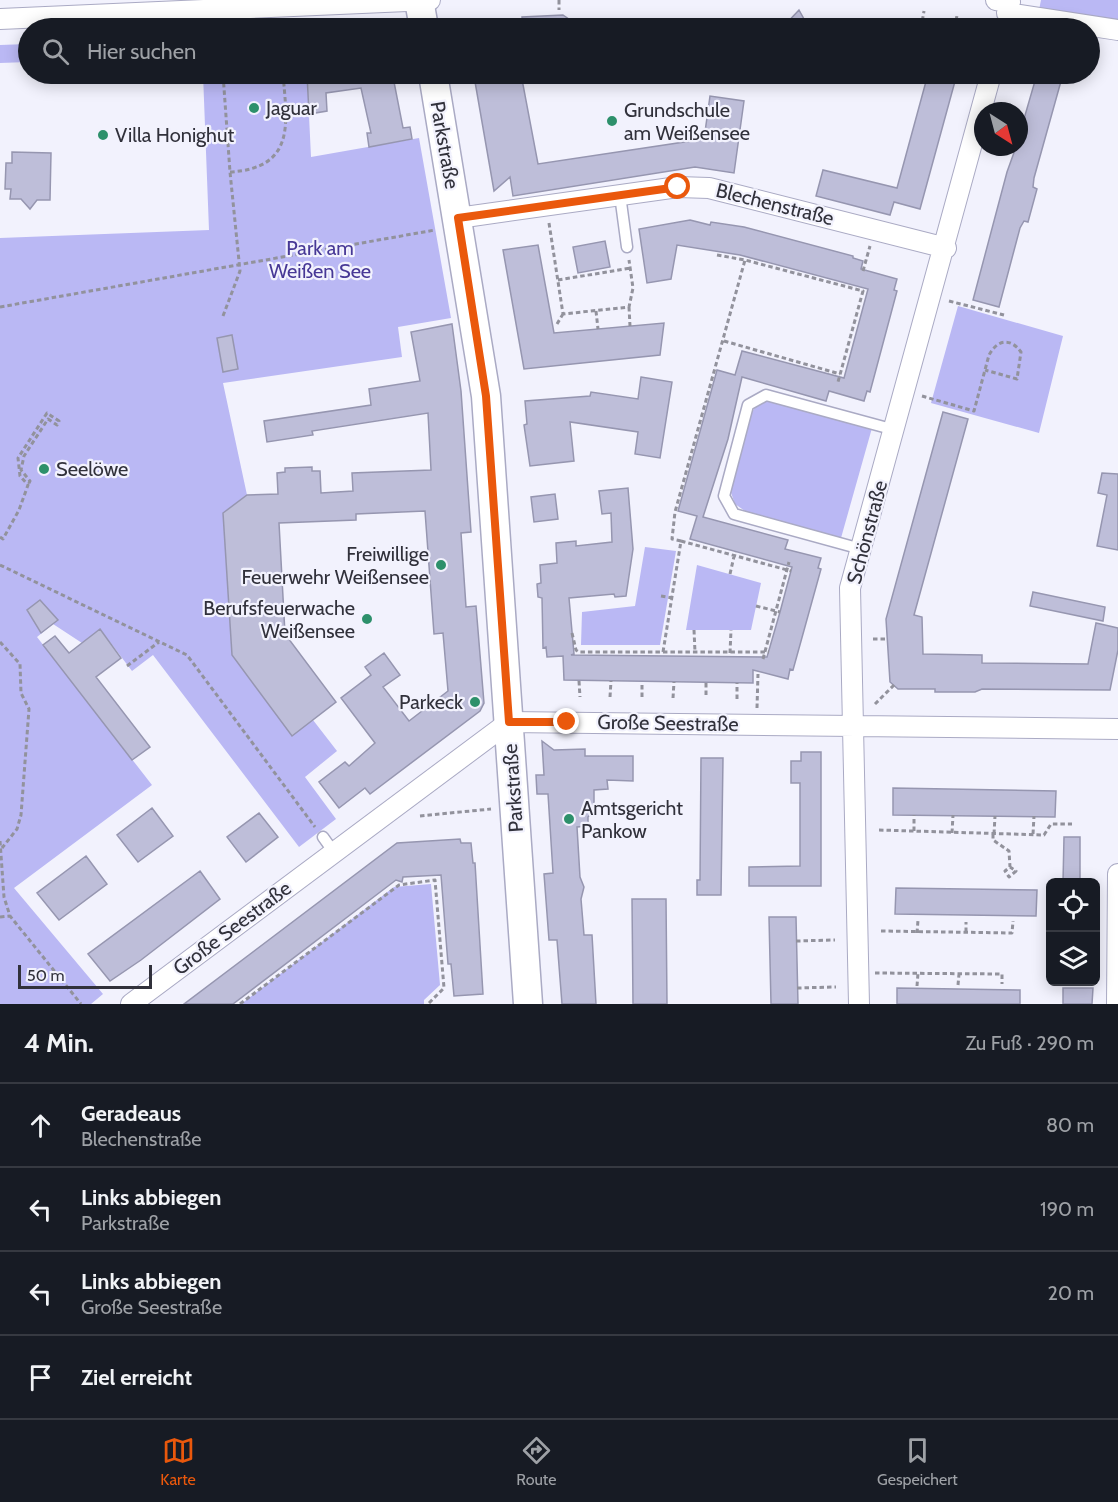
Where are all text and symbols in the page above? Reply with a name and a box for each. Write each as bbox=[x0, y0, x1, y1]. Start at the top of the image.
search box bbox=[18, 18, 1100, 84]
icon: search bbox=[39, 35, 72, 68]
text: Hier suchen bbox=[87, 38, 196, 65]
place label: Jaguar bbox=[265, 96, 318, 120]
place label: Grundschule am Weißensee bbox=[624, 98, 750, 145]
street label: Parkstraße bbox=[425, 99, 465, 191]
marker: Jaguar bbox=[247, 101, 261, 115]
north arrow bbox=[974, 102, 1028, 156]
marker: Grundschule am Weißensee bbox=[605, 114, 619, 128]
place label: Villa Honighut bbox=[115, 123, 234, 147]
marker: Villa Honighut bbox=[96, 128, 110, 142]
route start bbox=[664, 173, 690, 199]
street label: Blechenstraße bbox=[714, 178, 836, 230]
park label: Park am Weißen See bbox=[269, 236, 371, 283]
place label: Seelöwe bbox=[56, 457, 128, 481]
marker: Seelöwe bbox=[37, 462, 51, 476]
street label: Schönstraße bbox=[842, 478, 892, 586]
place label: Freiwillige Feuerwehr Weißensee bbox=[242, 542, 429, 589]
marker: Freiwillige Feuerwehr Weißensee bbox=[434, 558, 448, 572]
place label: Berufsfeuerwache Weißensee bbox=[203, 596, 355, 643]
marker: Berufsfeuerwache Weißensee bbox=[360, 612, 374, 626]
place label: Parkeck bbox=[399, 690, 463, 714]
marker: Parkeck bbox=[468, 695, 482, 709]
route end bbox=[553, 708, 579, 734]
street label: Große Seestraße bbox=[597, 710, 739, 736]
street label: Parkstraße bbox=[498, 743, 528, 833]
place label: Amtsgericht Pankow bbox=[581, 796, 683, 843]
marker: Amtsgericht Pankow bbox=[562, 812, 576, 826]
street label: Große Seestraße bbox=[168, 876, 296, 980]
map controls bbox=[1046, 878, 1100, 986]
button: locate bbox=[1046, 878, 1100, 932]
button: layers bbox=[1046, 932, 1100, 986]
scale bar bbox=[18, 962, 152, 990]
text: 50 m bbox=[27, 966, 64, 985]
text: 4 Min. bbox=[24, 1027, 94, 1059]
text: Zu Fuß · 290 m bbox=[965, 1031, 1094, 1055]
text: Geradeaus bbox=[81, 1100, 181, 1127]
icon: ahead bbox=[24, 1109, 57, 1142]
text: 80 m bbox=[1046, 1113, 1094, 1137]
text: Blechenstraße bbox=[81, 1127, 202, 1151]
text: Links abbiegen bbox=[81, 1184, 221, 1211]
icon: left bbox=[24, 1193, 57, 1226]
text: 190 m bbox=[1040, 1197, 1094, 1221]
text: Parkstraße bbox=[81, 1211, 170, 1235]
text: Links abbiegen bbox=[81, 1268, 221, 1295]
icon: left bbox=[24, 1277, 57, 1310]
text: 20 m bbox=[1048, 1281, 1094, 1305]
text: Große Seestraße bbox=[81, 1295, 222, 1319]
icon: arrive bbox=[24, 1361, 57, 1394]
text: Ziel erreicht bbox=[81, 1364, 192, 1391]
tab: Karte bbox=[160, 1434, 196, 1489]
tab: Route bbox=[516, 1434, 556, 1489]
tab: Gespeichert bbox=[877, 1434, 958, 1489]

